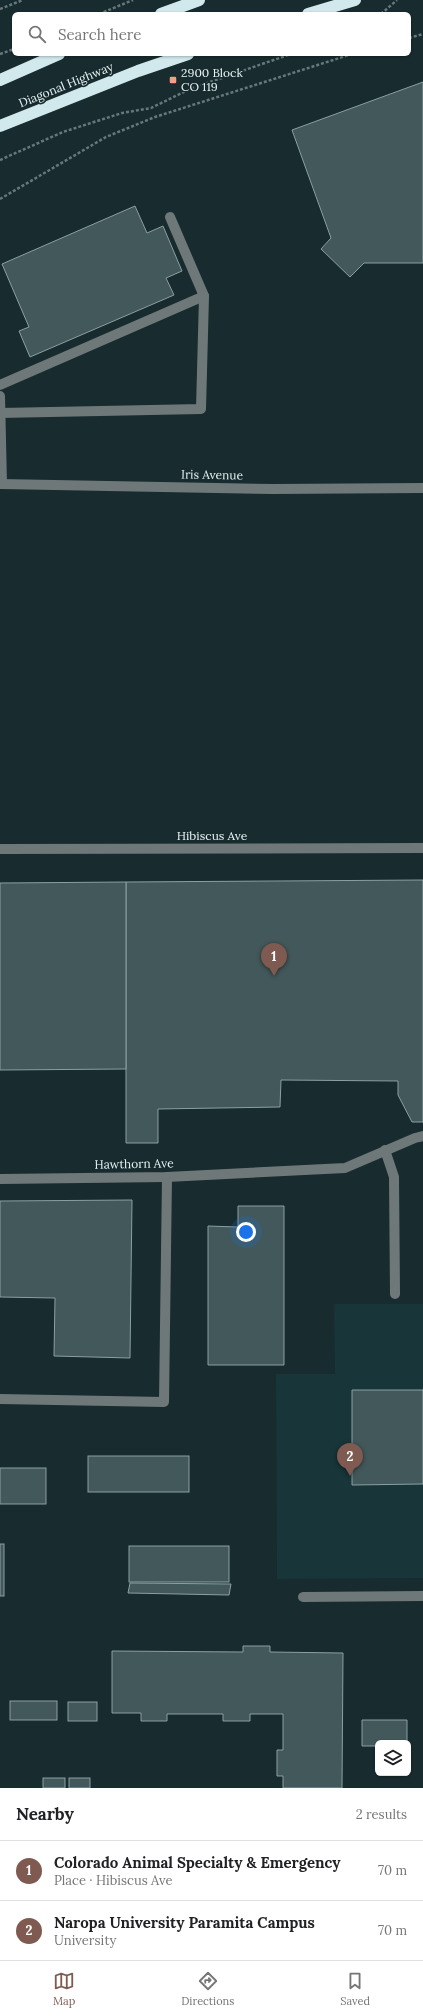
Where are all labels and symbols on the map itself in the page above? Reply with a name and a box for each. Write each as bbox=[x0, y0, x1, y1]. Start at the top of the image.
street label: Diagonal Highway bbox=[16, 58, 116, 110]
place label: 2900 Block CO 119 bbox=[181, 65, 243, 94]
marker: 2900 Block CO 119 bbox=[168, 75, 178, 85]
street label: Iris Avenue bbox=[181, 466, 244, 483]
street label: Hibiscus Ave bbox=[177, 828, 248, 843]
pin: 1 bbox=[261, 943, 287, 976]
street label: Hawthorn Ave bbox=[94, 1155, 174, 1172]
your location bbox=[236, 1222, 256, 1242]
pin: 2 bbox=[337, 1443, 363, 1476]

